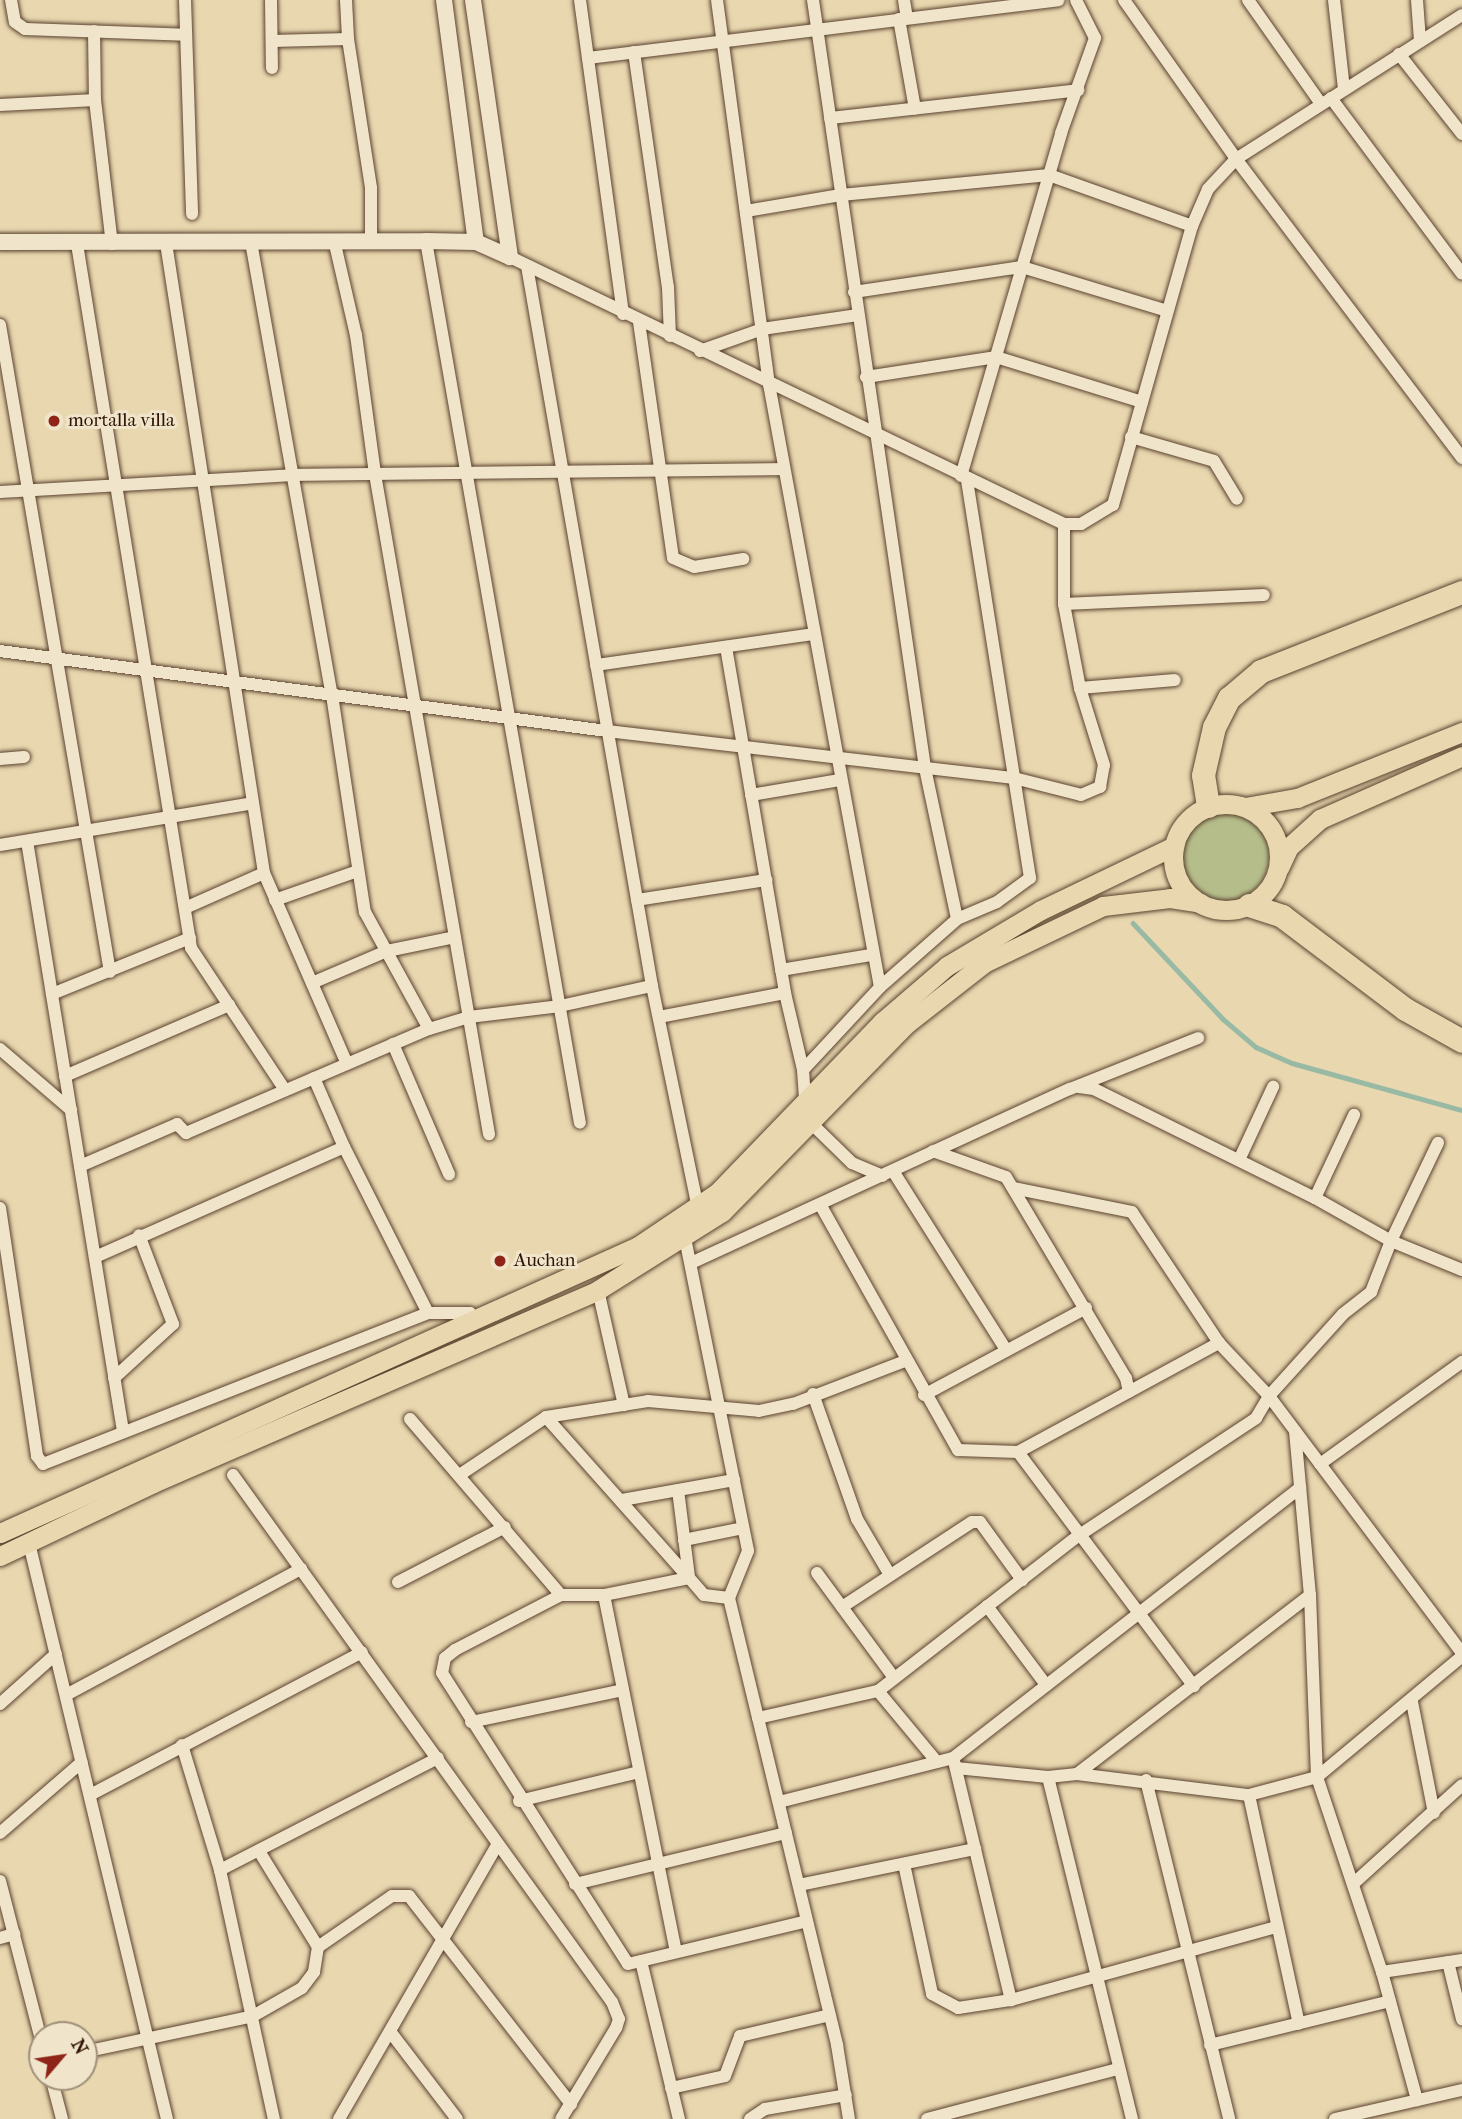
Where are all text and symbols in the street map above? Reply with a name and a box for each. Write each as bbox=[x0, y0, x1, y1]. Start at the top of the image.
place label: mortalla villa bbox=[68, 410, 175, 432]
marker: mortalla villa bbox=[46, 413, 62, 429]
place label: Auchan bbox=[514, 1250, 576, 1272]
marker: Auchan bbox=[492, 1253, 508, 1269]
north arrow bbox=[28, 2021, 98, 2091]
text: N bbox=[66, 2035, 93, 2058]

